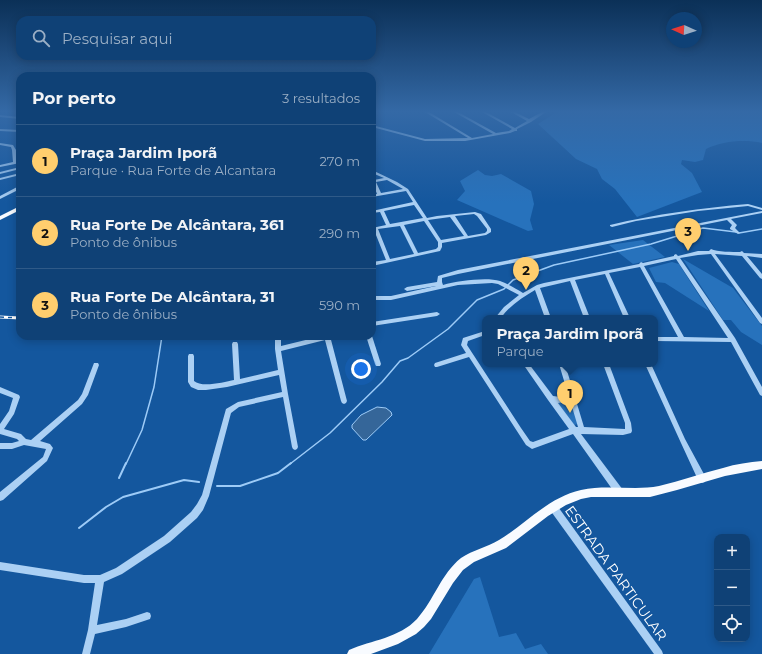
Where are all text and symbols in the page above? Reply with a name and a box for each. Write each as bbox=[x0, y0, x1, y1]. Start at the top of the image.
north arrow bbox=[666, 12, 702, 48]
search box bbox=[16, 16, 376, 60]
icon: search bbox=[30, 27, 52, 49]
text: Pesquisar aqui bbox=[62, 29, 173, 48]
text: Por perto bbox=[32, 88, 116, 108]
text: 3 resultados bbox=[282, 90, 360, 106]
text: Praça Jardim Iporã bbox=[70, 143, 217, 162]
text: 1 bbox=[42, 153, 48, 169]
text: 270 m bbox=[319, 153, 360, 169]
text: Parque · Rua Forte de Alcantara bbox=[70, 162, 276, 178]
text: Rua Forte De Alcântara, 361 bbox=[70, 215, 284, 234]
pin: 3 bbox=[675, 218, 701, 251]
text: 2 bbox=[41, 225, 49, 241]
text: 290 m bbox=[319, 225, 360, 241]
text: Ponto de ônibus bbox=[70, 234, 177, 250]
pin: 2 bbox=[513, 257, 539, 290]
text: Rua Forte De Alcântara, 31 bbox=[70, 287, 275, 306]
text: 3 bbox=[41, 297, 49, 313]
text: 590 m bbox=[319, 297, 360, 313]
text: Ponto de ônibus bbox=[70, 306, 177, 322]
popup bbox=[482, 315, 658, 367]
text: Praça Jardim Iporã bbox=[496, 324, 644, 343]
text: Parque bbox=[496, 343, 544, 359]
your location bbox=[351, 359, 371, 379]
pin: 1 bbox=[557, 380, 583, 413]
street label: ESTRADA PARTICULAR bbox=[561, 502, 671, 644]
map controls bbox=[714, 534, 750, 642]
button: + bbox=[714, 534, 750, 570]
button: − bbox=[714, 570, 750, 606]
button: locate bbox=[714, 606, 750, 642]

